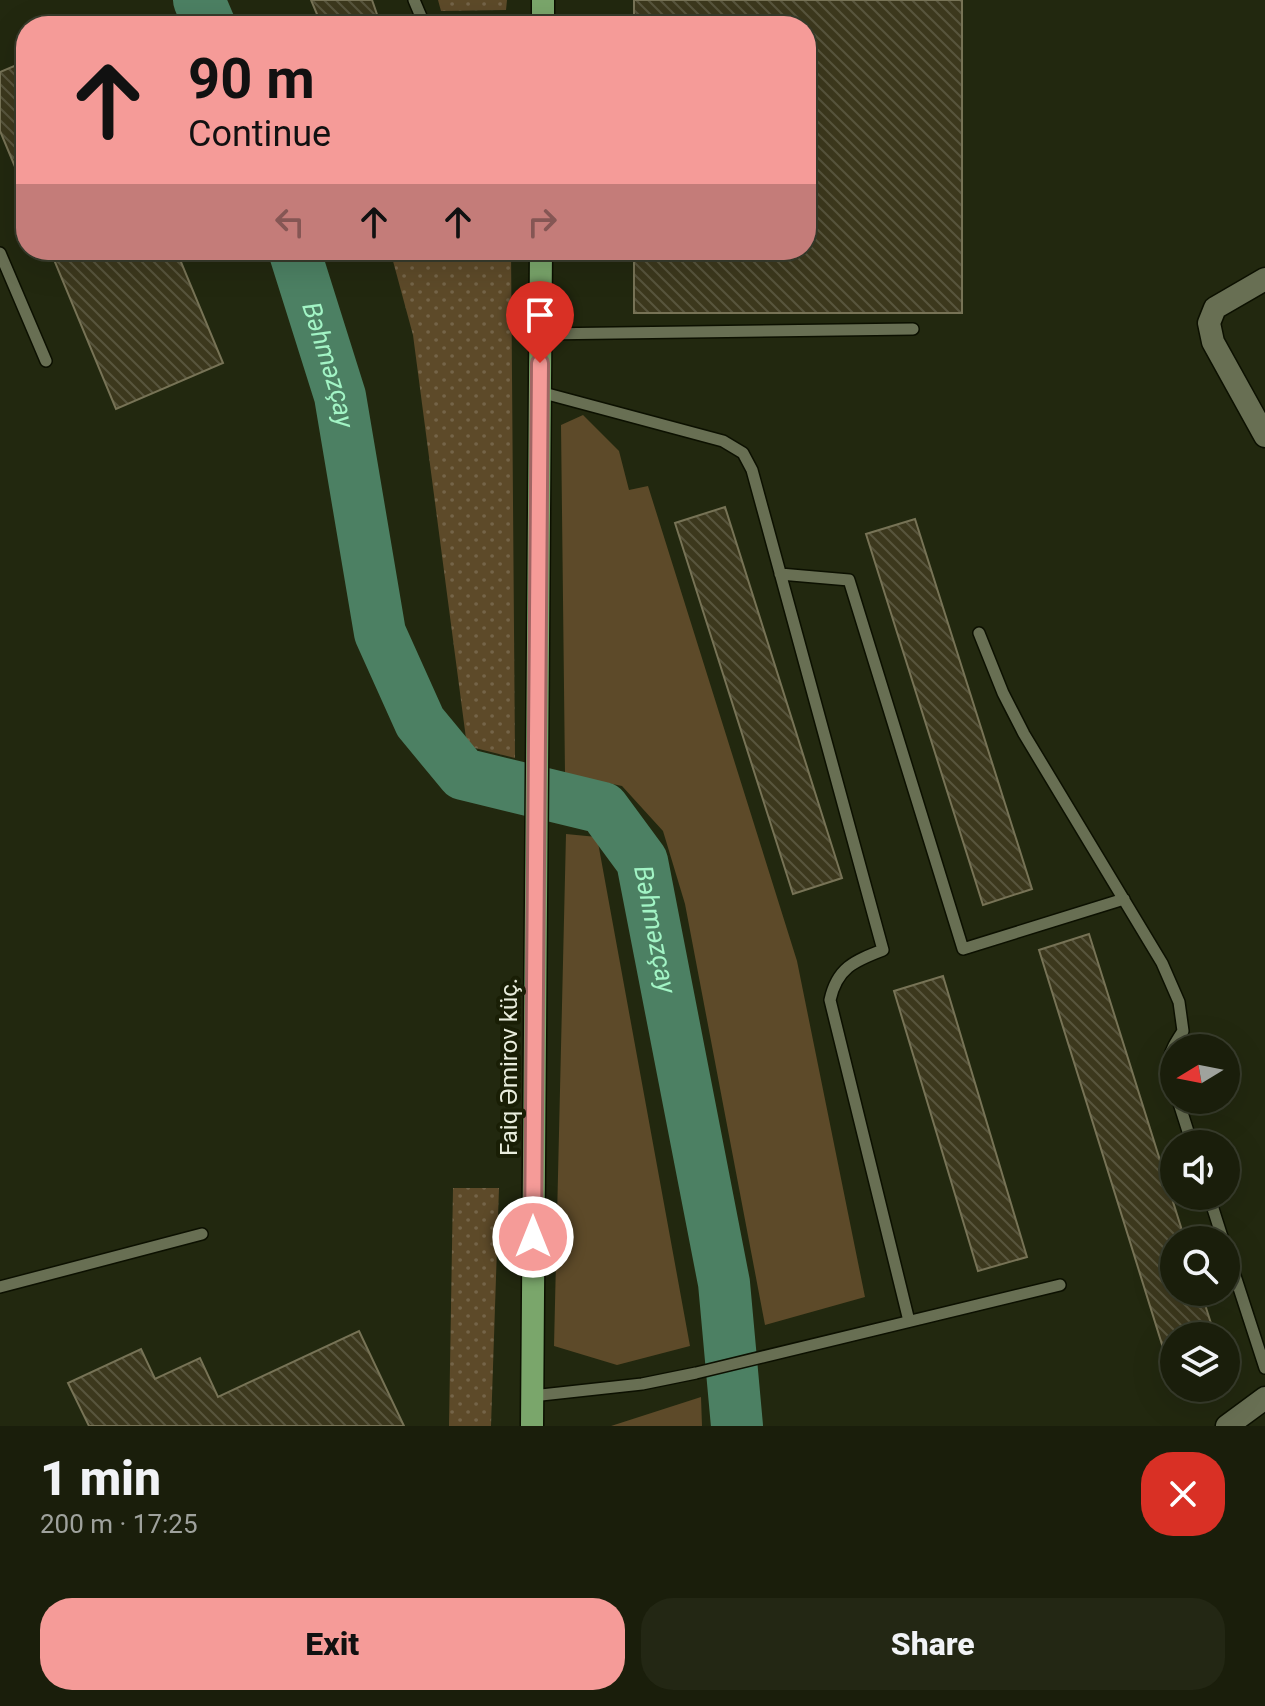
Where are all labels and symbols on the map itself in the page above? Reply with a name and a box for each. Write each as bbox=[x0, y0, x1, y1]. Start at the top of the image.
pin bbox=[506, 281, 574, 363]
water label: Bəhməzçay bbox=[296, 298, 360, 431]
water label: Bəhməzçay bbox=[628, 863, 683, 997]
street label: Faiq Əmirov küç. bbox=[495, 978, 523, 1156]
north arrow bbox=[1160, 1034, 1240, 1114]
position arrow bbox=[491, 1195, 575, 1279]

